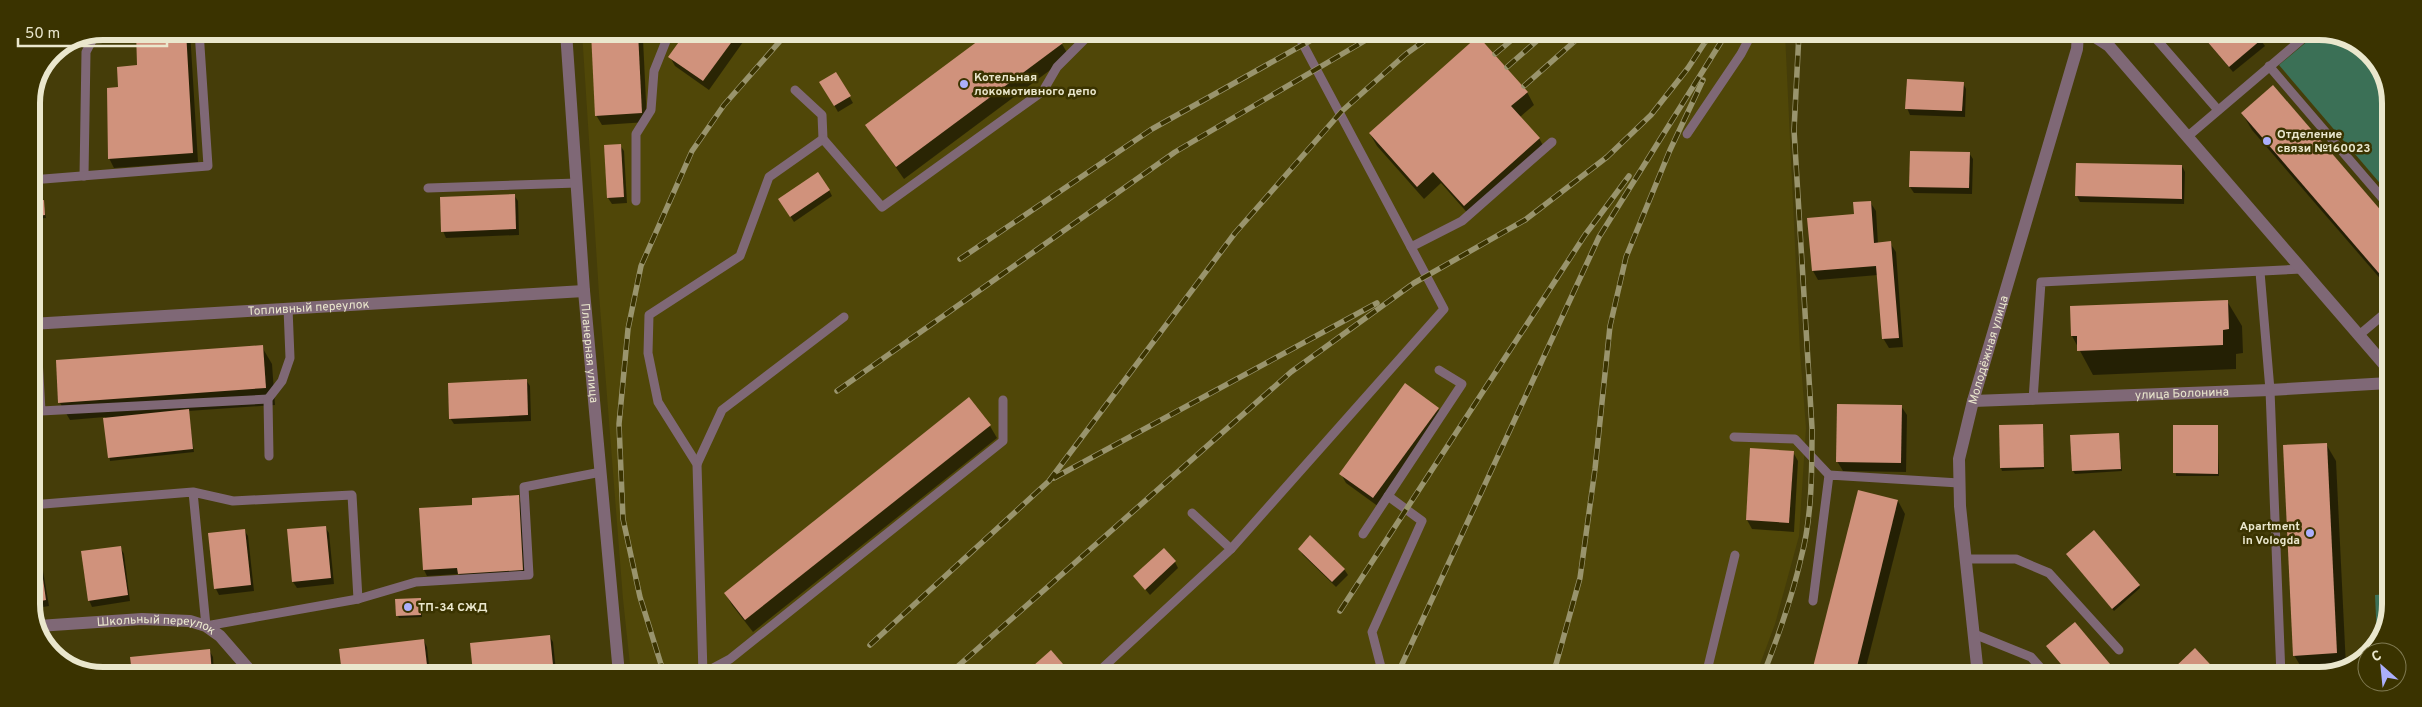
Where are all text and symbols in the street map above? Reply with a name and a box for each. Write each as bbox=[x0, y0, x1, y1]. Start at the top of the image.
scale bar bbox=[18, 15, 166, 47]
text: 50 m bbox=[25, 25, 60, 44]
place label: Котельная локомотивного депо bbox=[974, 70, 1097, 100]
marker: Котельная локомотивного депо bbox=[958, 78, 970, 90]
place label: Отделение связи №160023 bbox=[2277, 127, 2371, 157]
marker: Отделение связи №160023 bbox=[2261, 135, 2273, 147]
street label: Молодёжная улица bbox=[1965, 294, 2013, 406]
street label: Топливный переулок bbox=[247, 297, 370, 320]
street label: Планерная улица bbox=[576, 303, 601, 404]
street label: улица Болонина bbox=[2135, 385, 2229, 404]
place label: Apartment in Vologda bbox=[2239, 519, 2300, 549]
marker: Apartment in Vologda bbox=[2304, 527, 2316, 539]
place label: ТП-34 СЖД bbox=[418, 600, 488, 616]
marker: ТП-34 СЖД bbox=[402, 601, 414, 613]
street label: Школьный переулок bbox=[96, 612, 218, 639]
north arrow bbox=[2357, 642, 2407, 692]
text: С bbox=[2369, 647, 2385, 666]

